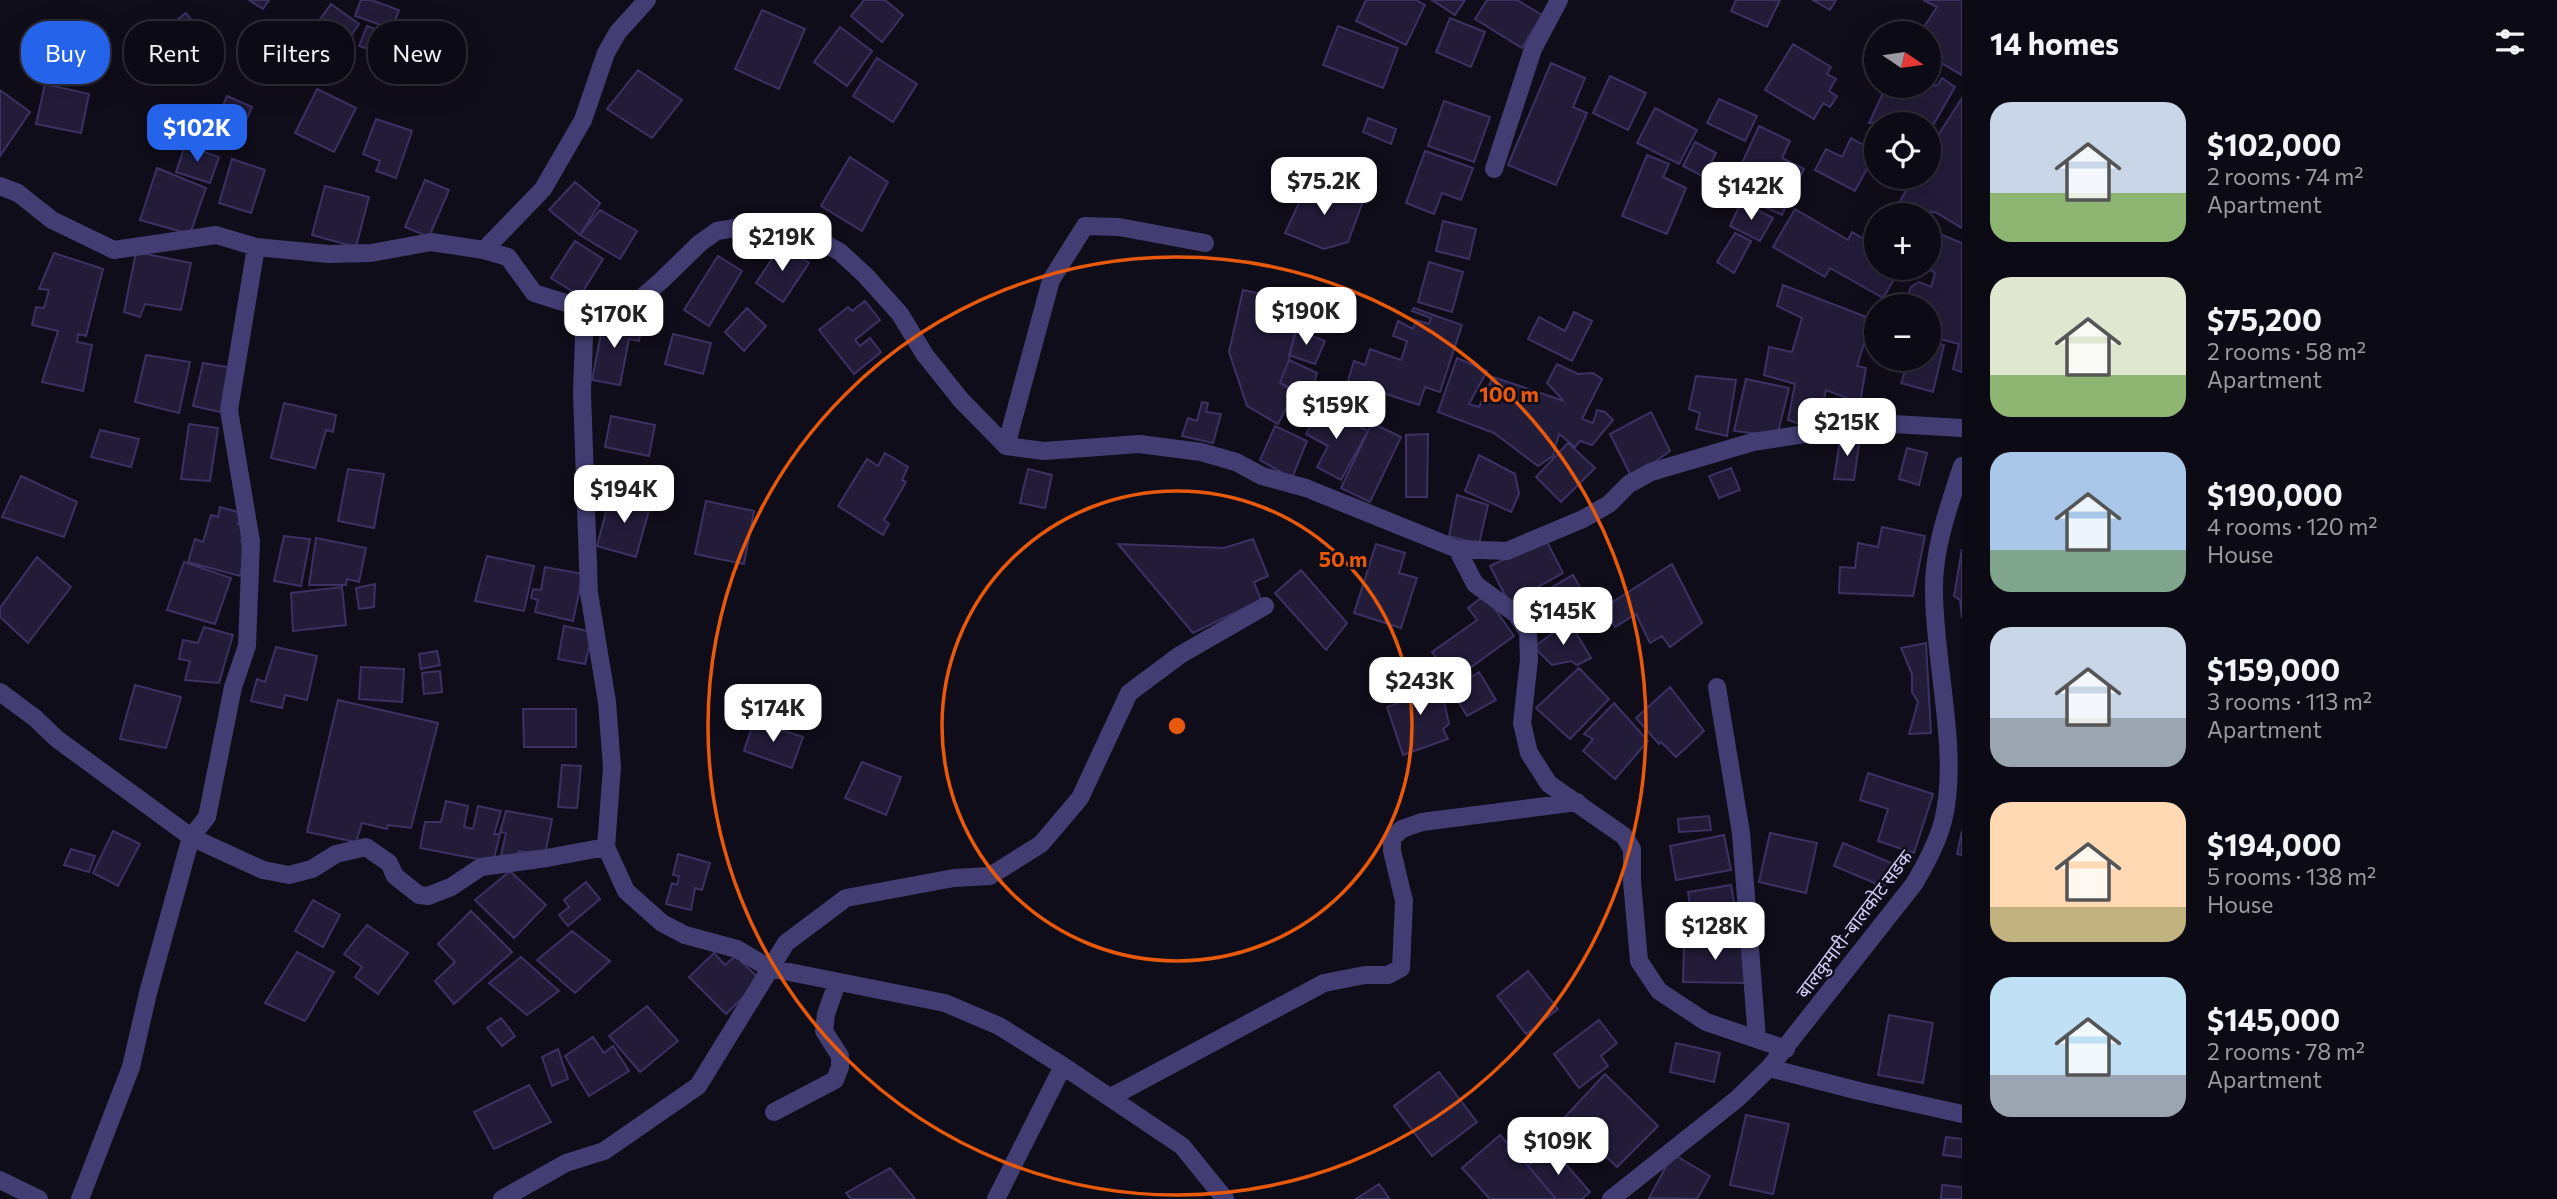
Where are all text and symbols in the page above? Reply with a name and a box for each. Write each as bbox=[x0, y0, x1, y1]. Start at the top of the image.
chip: Buy bbox=[21, 21, 110, 84]
chip: Rent bbox=[124, 21, 224, 84]
chip: Filters bbox=[238, 21, 354, 84]
chip: New bbox=[368, 21, 466, 84]
north arrow bbox=[1864, 21, 1941, 98]
map controls bbox=[1864, 21, 1941, 371]
icon: filters bbox=[2491, 23, 2529, 61]
text: 14 homes bbox=[1990, 24, 2119, 61]
pin: $102K bbox=[148, 104, 246, 164]
button: locate bbox=[1864, 112, 1941, 189]
text: $102K bbox=[163, 113, 231, 141]
text: $102,000 bbox=[2207, 125, 2342, 162]
icon: home bbox=[2046, 130, 2130, 214]
pin: $75.2K bbox=[1267, 158, 1381, 217]
pin: $142K bbox=[1702, 162, 1800, 222]
text: 2 rooms · 74 m² bbox=[2207, 162, 2363, 190]
text: $75.2K bbox=[1287, 166, 1361, 194]
text: $142K bbox=[1718, 171, 1784, 199]
text: Apartment bbox=[2207, 190, 2322, 218]
button: + bbox=[1864, 203, 1941, 280]
pin: $219K bbox=[733, 214, 831, 273]
text: $219K bbox=[749, 222, 815, 250]
pin: $190K bbox=[1257, 288, 1355, 347]
pin: $170K bbox=[565, 290, 663, 350]
button: − bbox=[1864, 294, 1941, 371]
text: $190K bbox=[1271, 296, 1341, 324]
text: $170K bbox=[580, 299, 648, 327]
text: $75,200 bbox=[2207, 300, 2322, 337]
icon: home bbox=[2046, 305, 2130, 389]
text: 2 rooms · 58 m² bbox=[2207, 337, 2366, 365]
text: Apartment bbox=[2207, 365, 2322, 393]
text: 100 m bbox=[1479, 381, 1539, 406]
pin: $159K bbox=[1287, 382, 1385, 441]
text: $159K bbox=[1302, 390, 1370, 418]
pin: $215K bbox=[1798, 398, 1896, 458]
text: $215K bbox=[1814, 407, 1880, 435]
pin: $194K bbox=[575, 466, 673, 525]
text: $194K bbox=[590, 474, 658, 502]
text: $190,000 bbox=[2207, 475, 2343, 512]
icon: home bbox=[2046, 480, 2130, 564]
text: 4 rooms · 120 m² bbox=[2207, 512, 2378, 540]
text: House bbox=[2207, 540, 2273, 568]
text: 50 m bbox=[1319, 546, 1367, 571]
pin: $145K bbox=[1514, 588, 1612, 647]
text: $145K bbox=[1529, 596, 1597, 624]
text: $159,000 bbox=[2207, 650, 2340, 687]
icon: home bbox=[2046, 655, 2130, 739]
pin: $243K bbox=[1371, 658, 1469, 717]
text: $243K bbox=[1385, 666, 1455, 694]
pin: $174K bbox=[724, 684, 822, 744]
text: 3 rooms · 113 m² bbox=[2207, 687, 2372, 715]
text: $174K bbox=[740, 693, 806, 721]
centre of rings bbox=[1165, 714, 1189, 738]
text: Apartment bbox=[2207, 715, 2322, 743]
text: $194,000 bbox=[2207, 825, 2342, 862]
icon: home bbox=[2046, 830, 2130, 914]
street label: बालकुमारी-बालकोट सडक bbox=[1790, 845, 1919, 1003]
text: 5 rooms · 138 m² bbox=[2207, 862, 2376, 890]
text: House bbox=[2207, 890, 2273, 918]
pin: $128K bbox=[1666, 902, 1764, 962]
text: $128K bbox=[1682, 911, 1748, 939]
text: $145,000 bbox=[2207, 1000, 2340, 1037]
icon: home bbox=[2046, 1005, 2130, 1089]
text: 2 rooms · 78 m² bbox=[2207, 1037, 2365, 1065]
text: Apartment bbox=[2207, 1065, 2322, 1093]
pin: $109K bbox=[1509, 1118, 1607, 1177]
text: $109K bbox=[1523, 1126, 1593, 1154]

